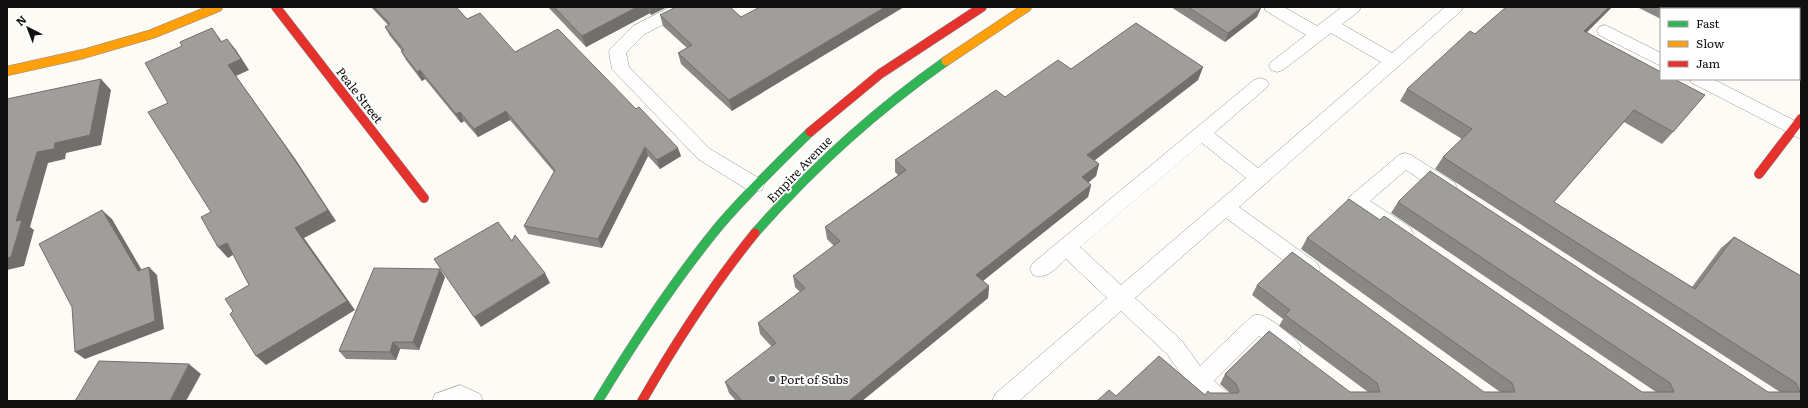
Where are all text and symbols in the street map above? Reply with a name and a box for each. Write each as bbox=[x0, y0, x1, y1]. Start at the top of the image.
north arrow bbox=[8, 8, 48, 48]
legend bbox=[1660, 8, 1800, 80]
text: N bbox=[12, 11, 29, 29]
text: Fast bbox=[1696, 14, 1720, 32]
text: Slow bbox=[1696, 34, 1725, 52]
text: Jam bbox=[1696, 54, 1721, 72]
street label: Peale Street bbox=[332, 63, 388, 127]
street label: Empire Avenue bbox=[762, 131, 836, 207]
place label: Port of Subs bbox=[780, 370, 849, 388]
marker: Port of Subs bbox=[767, 374, 777, 384]

